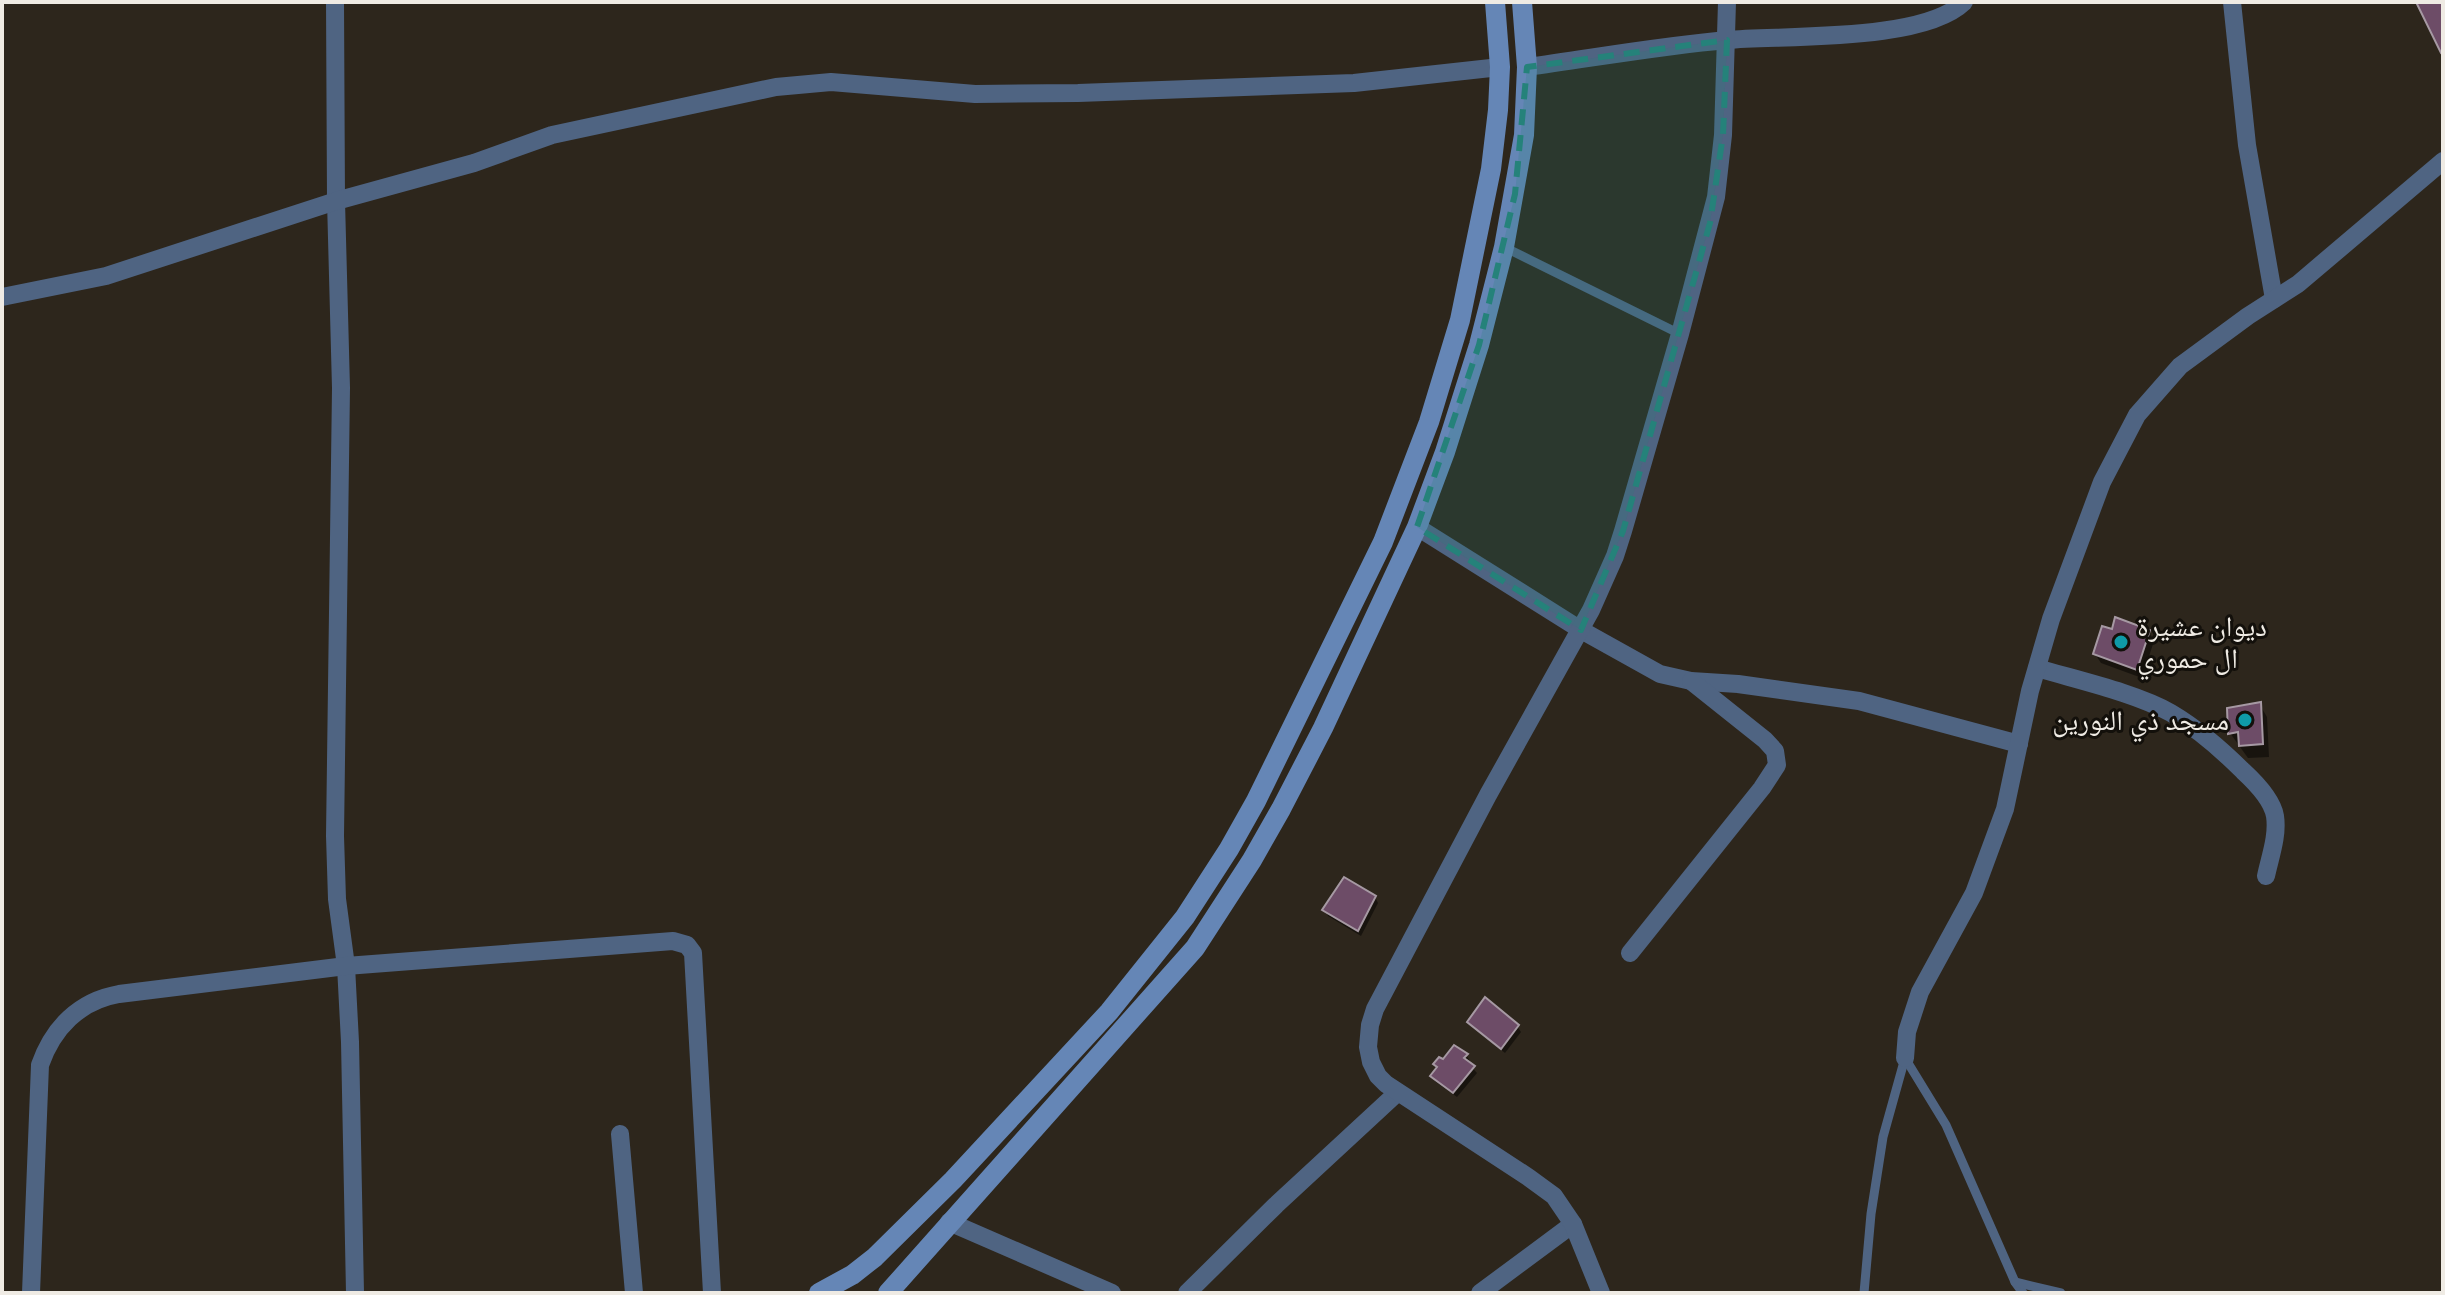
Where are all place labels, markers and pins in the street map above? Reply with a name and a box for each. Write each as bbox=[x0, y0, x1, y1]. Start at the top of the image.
place label: ديوان عشيرة ال حموري bbox=[2137, 610, 2267, 681]
marker: ديوان عشيرة ال حموري bbox=[2112, 633, 2130, 651]
place label: مسجد ذي النورين bbox=[2052, 704, 2229, 743]
marker: مسجد ذي النورين bbox=[2236, 711, 2254, 729]

